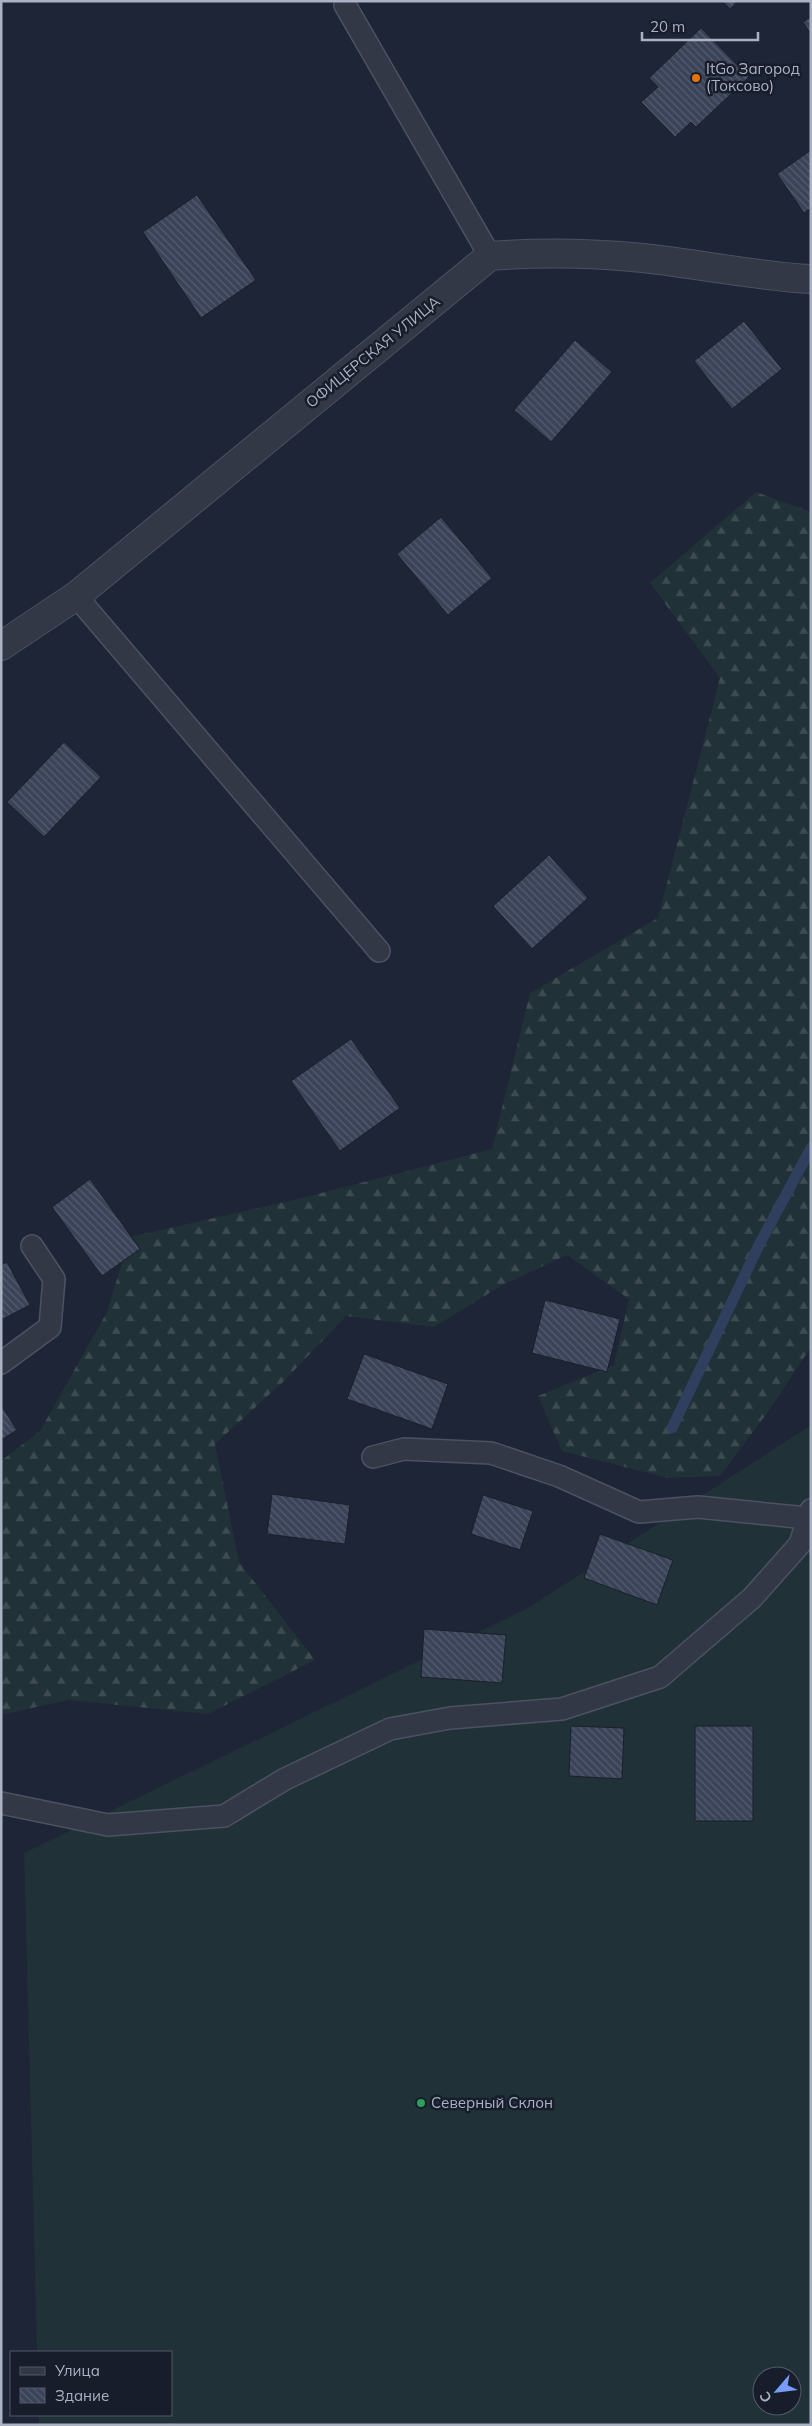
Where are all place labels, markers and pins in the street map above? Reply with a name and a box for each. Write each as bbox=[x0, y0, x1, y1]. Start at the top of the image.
place label: ItGo Загород (Токсово) bbox=[706, 59, 800, 95]
marker: ItGo Загород (Токсово) bbox=[690, 72, 702, 84]
place label: Северный Склон bbox=[431, 2093, 553, 2112]
marker: Северный Склон bbox=[415, 2097, 427, 2109]

